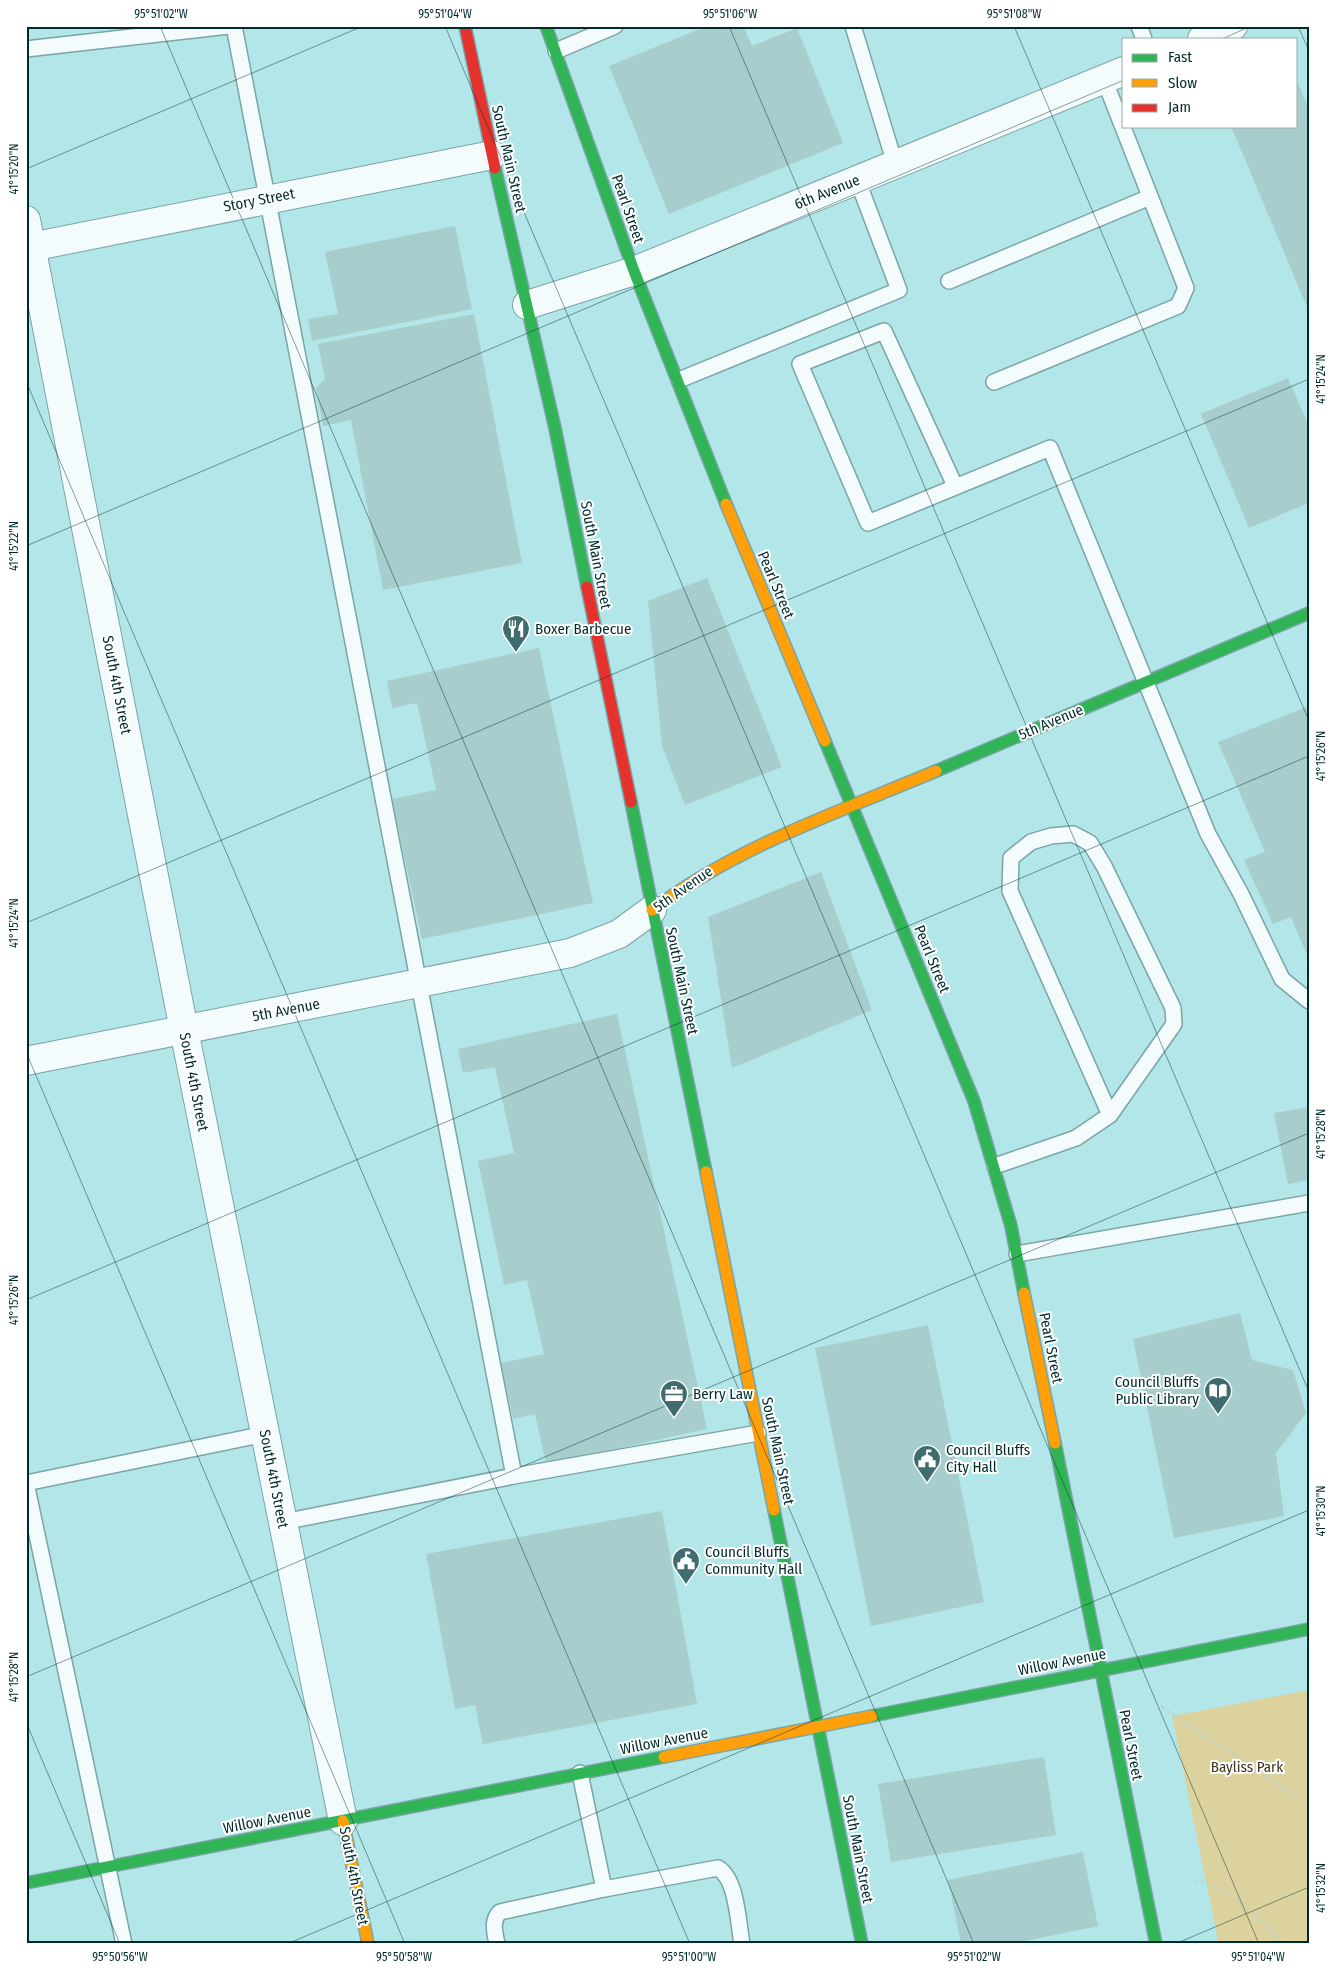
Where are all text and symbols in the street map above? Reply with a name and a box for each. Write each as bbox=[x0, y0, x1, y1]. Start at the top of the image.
text: 95°51'02"W bbox=[134, 7, 188, 21]
text: 95°51'04"W bbox=[418, 7, 472, 21]
text: 95°51'06"W bbox=[703, 7, 757, 21]
text: 95°51'08"W bbox=[987, 7, 1041, 21]
legend bbox=[1122, 38, 1298, 128]
text: Fast bbox=[1168, 48, 1192, 66]
text: Slow bbox=[1168, 74, 1197, 92]
text: Jam bbox=[1168, 98, 1191, 116]
street label: South Main Street bbox=[488, 104, 530, 215]
text: 41°15'20"N bbox=[7, 144, 21, 194]
street label: 6th Avenue bbox=[792, 171, 862, 213]
street label: Pearl Street bbox=[608, 172, 648, 246]
street label: Story Street bbox=[222, 184, 296, 216]
text: 41°15'24"N bbox=[1314, 354, 1328, 404]
street label: South Main Street bbox=[577, 499, 615, 611]
text: 41°15'22"N bbox=[7, 521, 21, 571]
street label: Pearl Street bbox=[754, 549, 798, 622]
restaurant icon: Boxer Barbecue bbox=[501, 614, 531, 653]
place label: Boxer Barbecue bbox=[535, 620, 631, 638]
street label: South 4th Street bbox=[99, 634, 135, 736]
street label: 5th Avenue bbox=[1016, 700, 1086, 744]
text: 41°15'26"N bbox=[1314, 731, 1328, 781]
street label: 5th Avenue bbox=[650, 862, 716, 916]
text: 41°15'24"N bbox=[7, 898, 21, 948]
street label: Pearl Street bbox=[910, 922, 954, 996]
street label: South Main Street bbox=[662, 926, 702, 1037]
street label: 5th Avenue bbox=[251, 995, 321, 1025]
street label: South 4th Street bbox=[176, 1031, 212, 1133]
text: 41°15'28"N bbox=[1314, 1109, 1328, 1159]
text: 41°15'26"N bbox=[7, 1275, 21, 1325]
street label: Pearl Street bbox=[1035, 1311, 1067, 1385]
place label: Council Bluffs Public Library bbox=[1115, 1373, 1199, 1408]
library icon: Council Bluffs Public Library bbox=[1203, 1376, 1233, 1415]
office icon: Berry Law bbox=[659, 1379, 689, 1418]
place label: Berry Law bbox=[693, 1385, 753, 1403]
street label: South Main Street bbox=[758, 1396, 798, 1507]
street label: South 4th Street bbox=[256, 1428, 292, 1530]
place label: Council Bluffs City Hall bbox=[946, 1441, 1030, 1476]
public building icon: Council Bluffs City Hall bbox=[912, 1444, 942, 1483]
text: 41°15'30"N bbox=[1314, 1485, 1328, 1537]
place label: Council Bluffs Community Hall bbox=[705, 1543, 802, 1578]
public building icon: Council Bluffs Community Hall bbox=[671, 1546, 701, 1585]
street label: Willow Avenue bbox=[1017, 1645, 1107, 1679]
text: 41°15'28"N bbox=[7, 1652, 21, 1702]
street label: Pearl Street bbox=[1115, 1708, 1147, 1782]
street label: Willow Avenue bbox=[619, 1724, 709, 1758]
park label: Bayliss Park bbox=[1211, 1758, 1283, 1776]
street label: South Main Street bbox=[839, 1793, 877, 1905]
street label: Willow Avenue bbox=[222, 1803, 312, 1837]
street label: South 4th Street bbox=[336, 1825, 372, 1927]
text: 41°15'32"N bbox=[1314, 1863, 1328, 1913]
text: 95°50'56"W bbox=[92, 1950, 148, 1964]
text: 95°50'58"W bbox=[376, 1950, 432, 1964]
text: 95°51'00"W bbox=[662, 1950, 716, 1964]
text: 95°51'02"W bbox=[947, 1950, 1001, 1964]
text: 95°51'04"W bbox=[1231, 1950, 1285, 1964]

